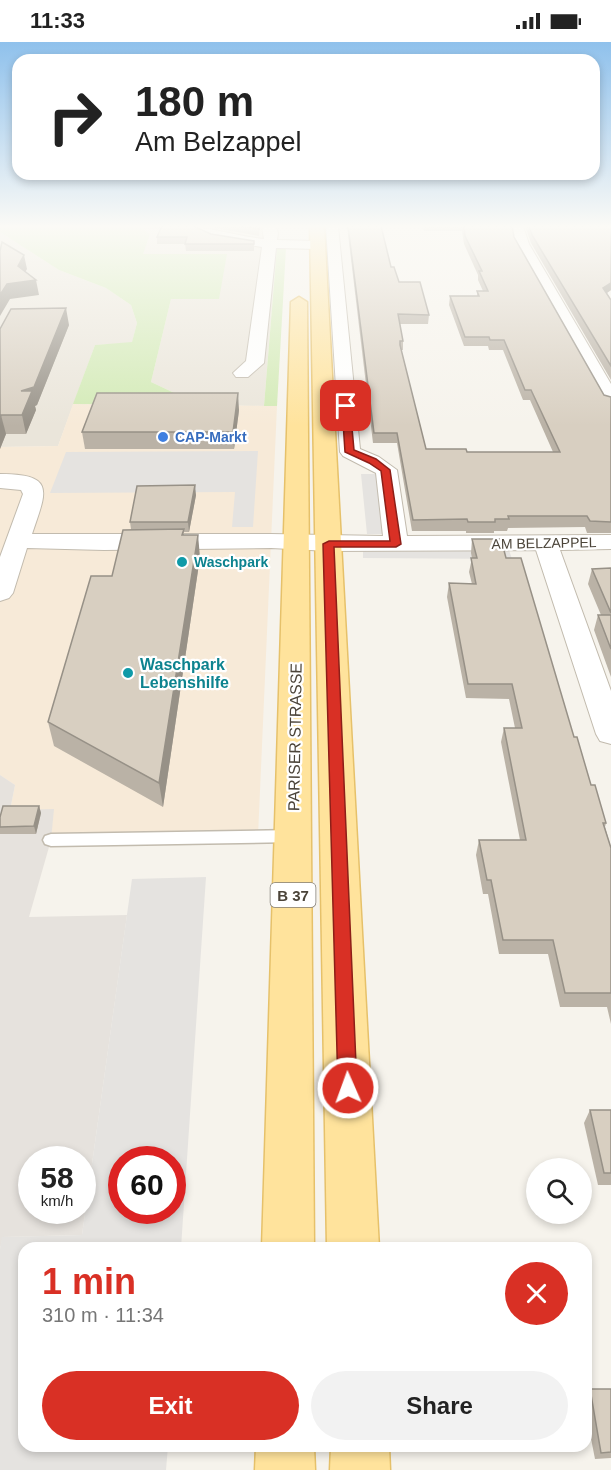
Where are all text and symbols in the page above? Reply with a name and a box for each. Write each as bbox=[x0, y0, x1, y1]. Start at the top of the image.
text: 11:33 bbox=[30, 8, 85, 33]
icon: right bbox=[36, 78, 114, 156]
text: 180 m bbox=[135, 78, 254, 125]
text: Am Belzappel bbox=[135, 127, 302, 157]
pin bbox=[320, 380, 371, 431]
icon: arrive bbox=[329, 389, 362, 422]
place label: CAP-Markt bbox=[175, 429, 247, 445]
marker: CAP-Markt bbox=[156, 430, 170, 444]
street label: AM BELZAPPEL bbox=[491, 534, 597, 552]
place label: Waschpark bbox=[194, 554, 268, 570]
marker: Waschpark bbox=[175, 555, 189, 569]
place label: Waschpark Lebenshilfe bbox=[140, 656, 229, 691]
street label: PARISER STRASSE bbox=[285, 663, 305, 811]
marker: Waschpark Lebenshilfe bbox=[121, 666, 135, 680]
road number: B 37 bbox=[270, 883, 316, 907]
position arrow bbox=[316, 1056, 380, 1120]
speed limit sign: 60 bbox=[108, 1146, 186, 1224]
map controls bbox=[526, 1158, 592, 1224]
button: search bbox=[526, 1158, 592, 1224]
text: 58 bbox=[40, 1161, 74, 1194]
text: km/h bbox=[41, 1192, 73, 1209]
text: 1 min bbox=[42, 1261, 136, 1302]
button: close bbox=[505, 1262, 568, 1325]
text: 310 m · 11:34 bbox=[42, 1304, 164, 1326]
button: Exit bbox=[42, 1371, 299, 1440]
button: Share bbox=[311, 1371, 568, 1440]

